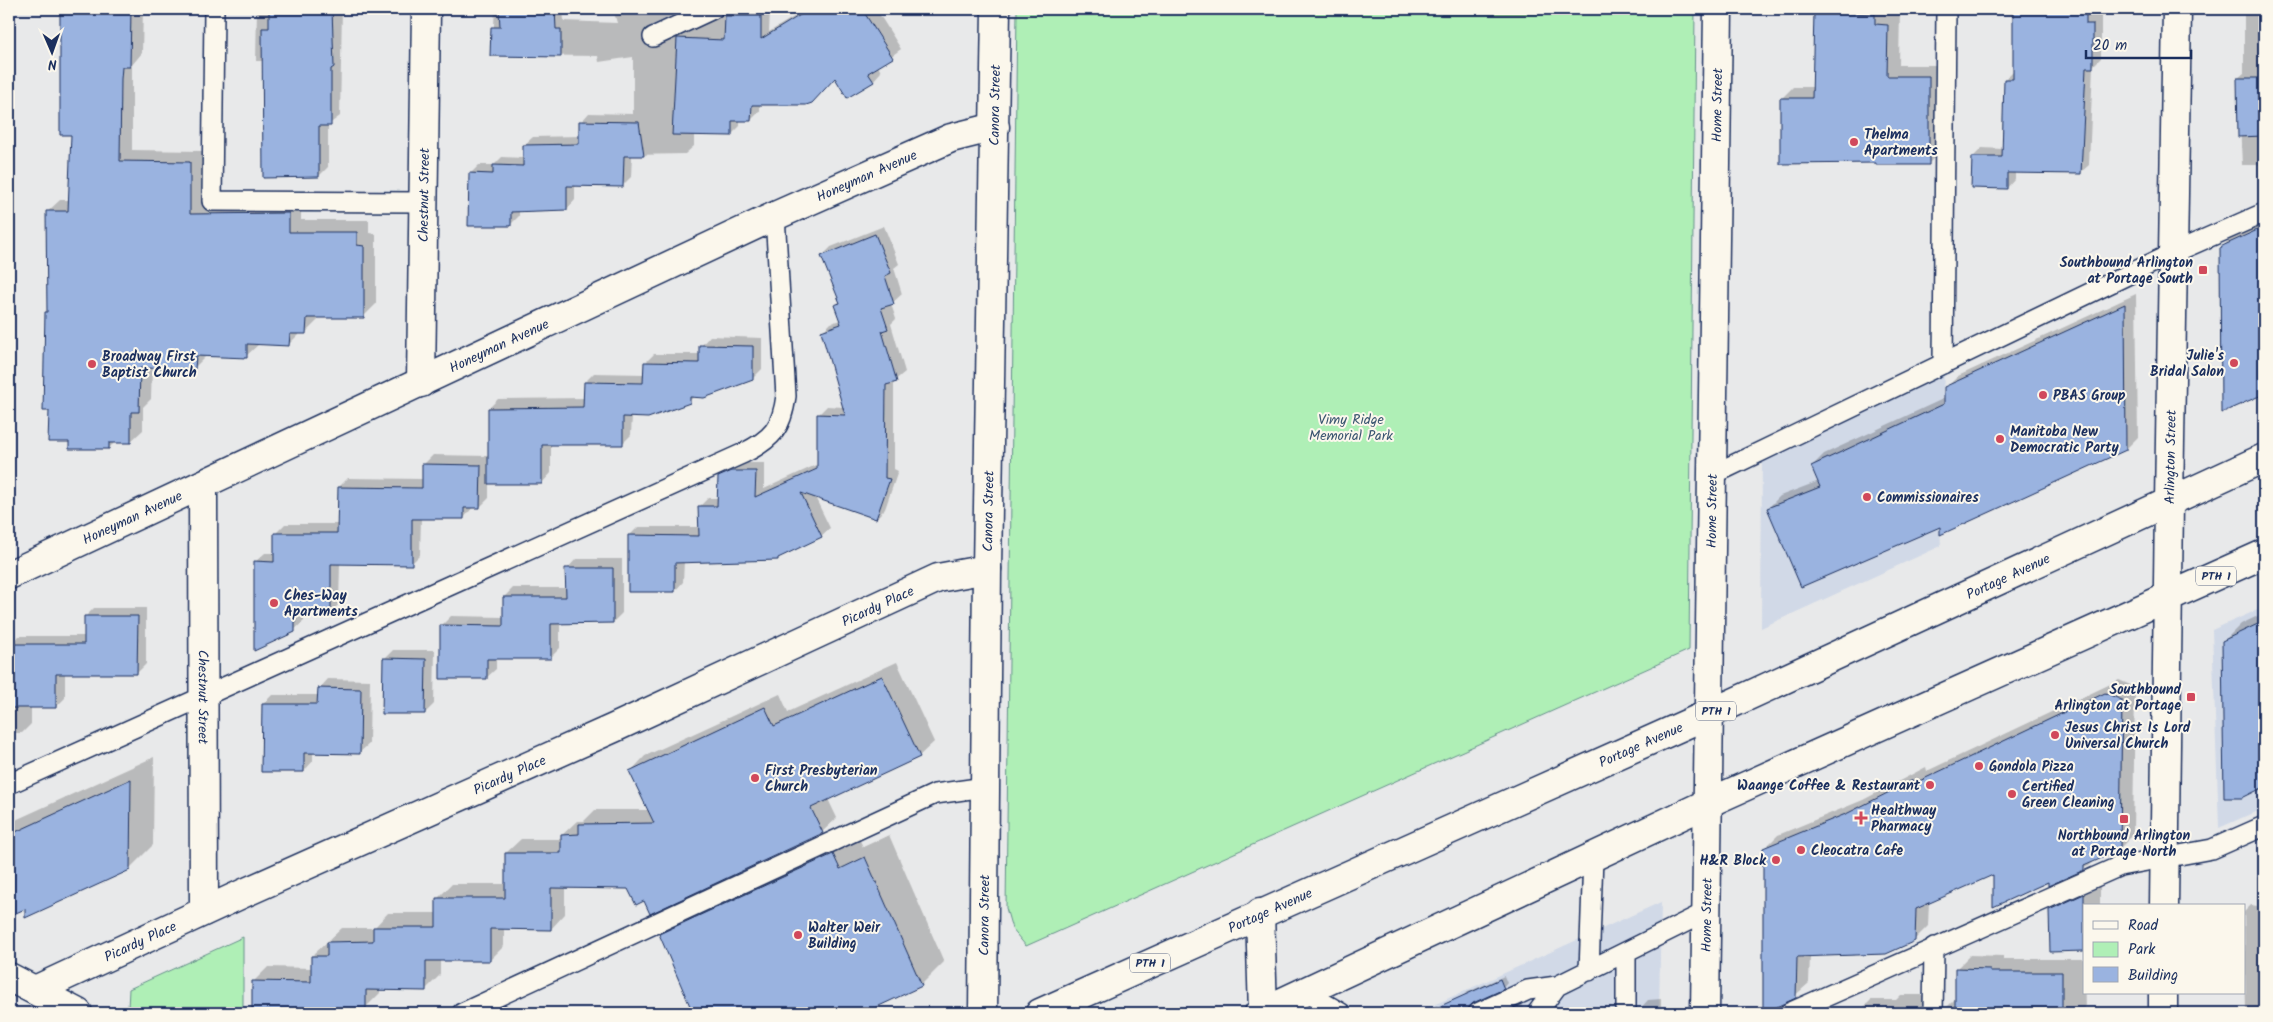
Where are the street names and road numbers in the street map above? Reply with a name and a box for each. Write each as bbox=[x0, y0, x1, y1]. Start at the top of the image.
street label: Canora Street bbox=[984, 64, 1007, 146]
street label: Home Street bbox=[1706, 67, 1729, 142]
street label: Honeyman Avenue bbox=[813, 144, 921, 208]
street label: Chestnut Street bbox=[413, 147, 436, 242]
street label: Honeyman Avenue bbox=[446, 313, 554, 379]
street label: Arlington Street bbox=[2159, 409, 2183, 504]
street label: Canora Street bbox=[977, 470, 1001, 552]
street label: Home Street bbox=[1701, 473, 1724, 548]
street label: Honeyman Avenue bbox=[79, 485, 187, 551]
street label: Portage Avenue bbox=[1963, 548, 2055, 606]
road number: PTH 1 bbox=[2196, 566, 2236, 586]
street label: Picardy Place bbox=[838, 580, 919, 633]
street label: Chestnut Street bbox=[191, 650, 214, 745]
road number: PTH 1 bbox=[1696, 701, 1736, 720]
street label: Portage Avenue bbox=[1595, 717, 1688, 774]
street label: Picardy Place bbox=[470, 749, 550, 801]
street label: Canora Street bbox=[974, 874, 996, 956]
street label: Home Street bbox=[1696, 877, 1719, 952]
street label: Portage Avenue bbox=[1225, 882, 1317, 940]
street label: Picardy Place bbox=[101, 915, 181, 968]
road number: PTH 1 bbox=[1130, 954, 1170, 972]

